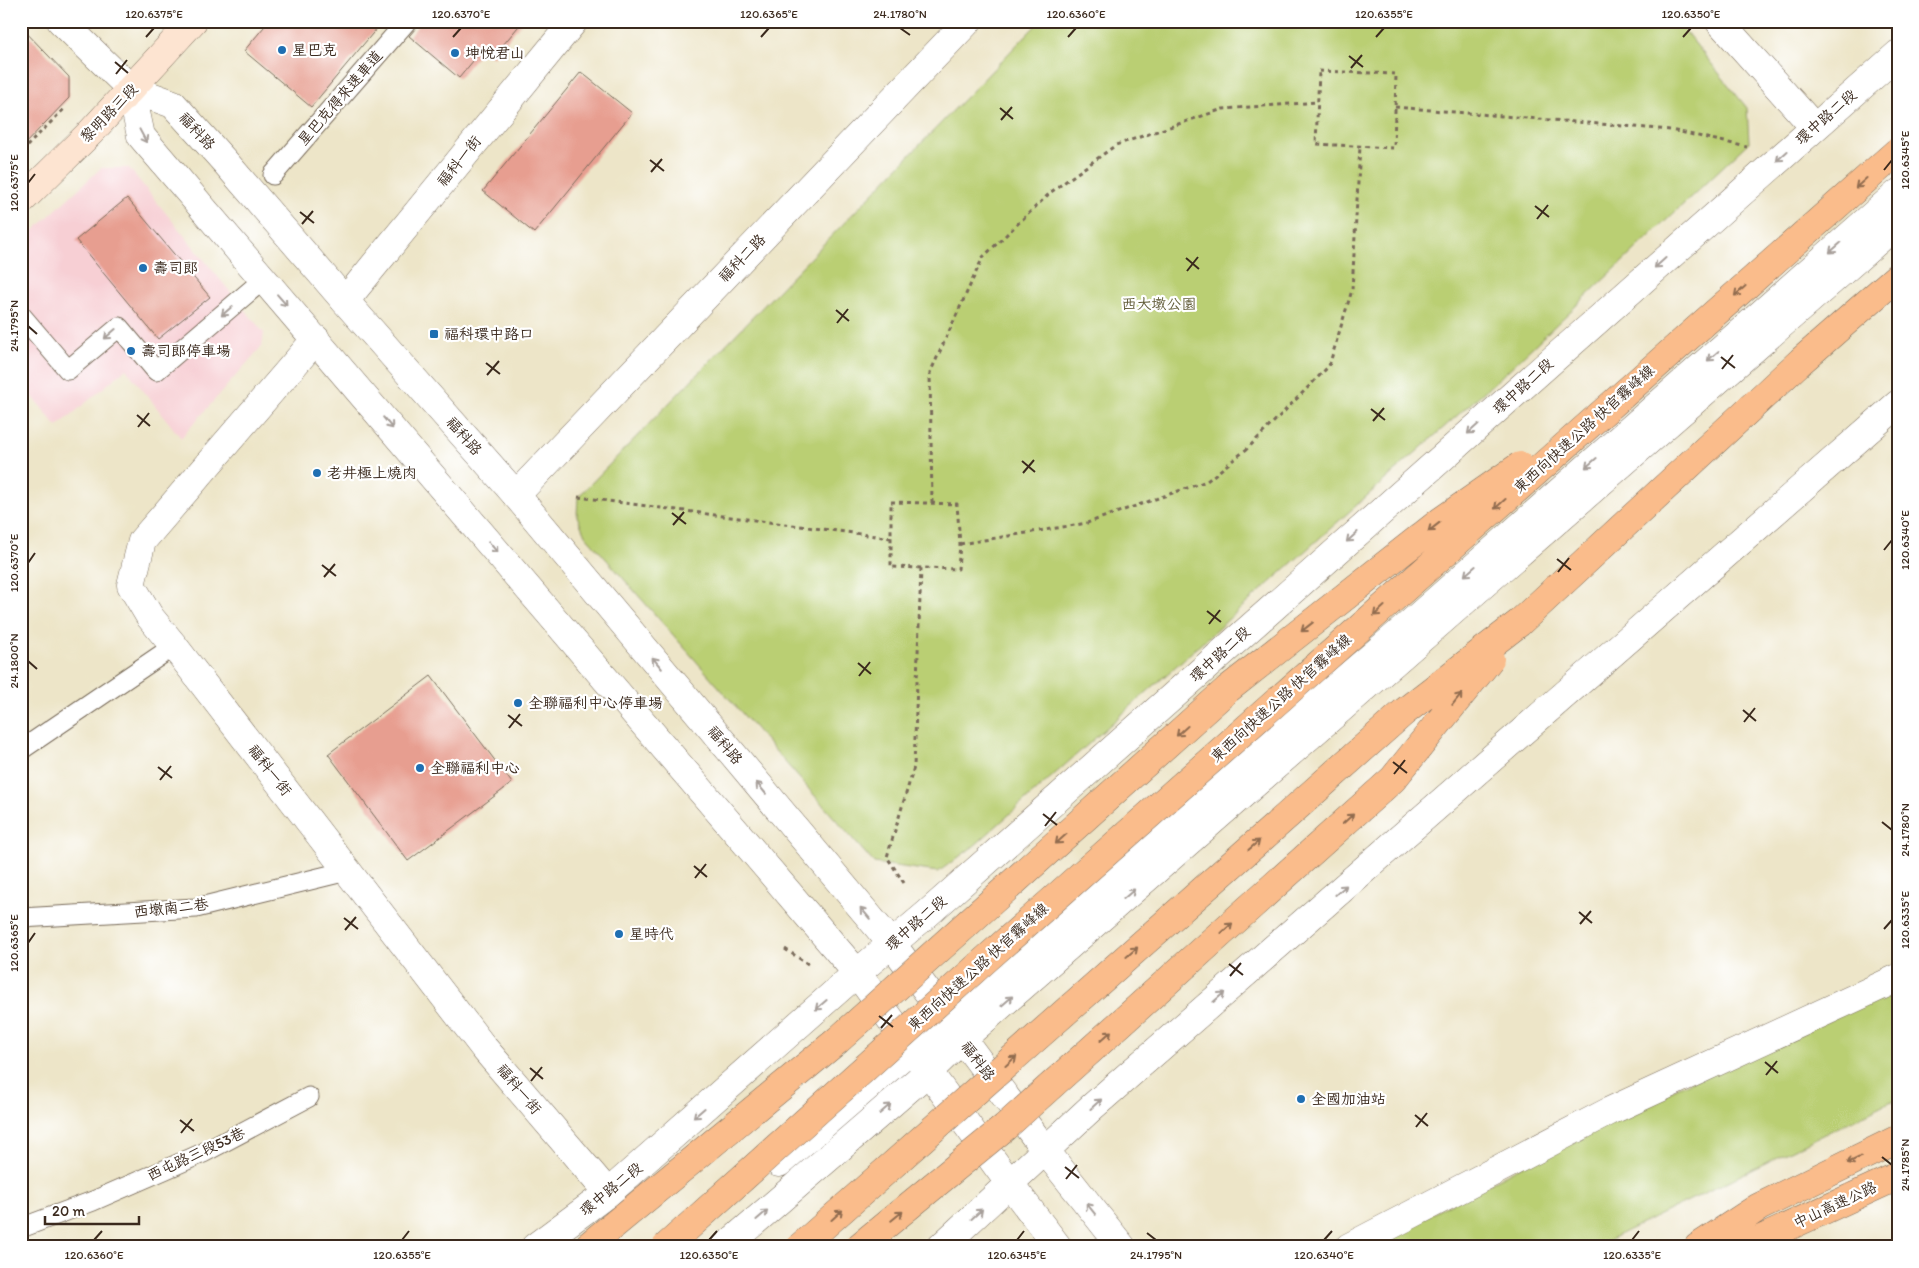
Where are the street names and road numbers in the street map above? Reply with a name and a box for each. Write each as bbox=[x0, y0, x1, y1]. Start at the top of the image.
street label: 星巴克得來速車道 bbox=[294, 47, 386, 149]
street label: 黎明路三段 bbox=[76, 80, 142, 146]
street label: 環中路二段 bbox=[1792, 86, 1860, 148]
street label: 福科路 bbox=[175, 108, 219, 154]
street label: 福科一街 bbox=[433, 132, 485, 190]
street label: 福科二路 bbox=[715, 230, 769, 286]
street label: 環中路二段 bbox=[1489, 354, 1557, 418]
street label: 東西向快速公路 快官霧峰線 bbox=[1510, 361, 1658, 497]
street label: 福科路 bbox=[442, 413, 486, 459]
street label: 環中路二段 bbox=[1186, 622, 1254, 686]
street label: 東西向快速公路 快官霧峰線 bbox=[1207, 630, 1355, 766]
street label: 福科路 bbox=[704, 722, 746, 768]
street label: 福科一街 bbox=[244, 741, 296, 799]
street label: 環中路二段 bbox=[882, 892, 950, 954]
street label: 西墩南二巷 bbox=[133, 895, 209, 921]
street label: 東西向快速公路 快官霧峰線 bbox=[904, 899, 1052, 1035]
street label: 福科路 bbox=[957, 1038, 999, 1084]
street label: 福科一街 bbox=[493, 1060, 545, 1118]
street label: 西屯路三段53巷 bbox=[144, 1123, 248, 1185]
street label: 環中路二段 bbox=[576, 1158, 646, 1220]
street label: 中山高速公路 bbox=[1790, 1178, 1880, 1232]

